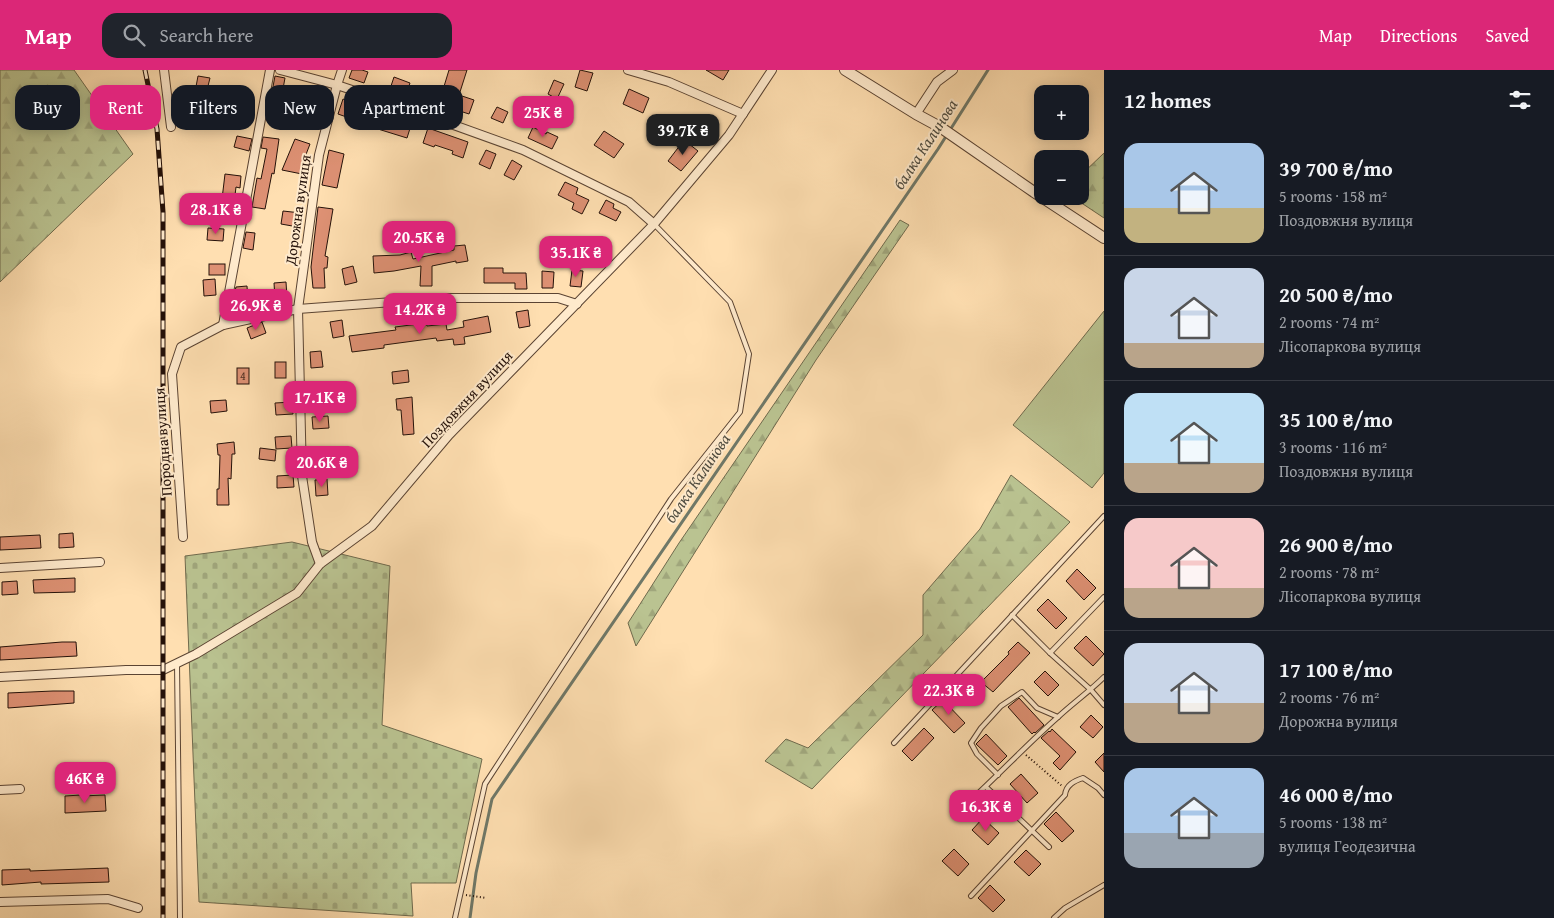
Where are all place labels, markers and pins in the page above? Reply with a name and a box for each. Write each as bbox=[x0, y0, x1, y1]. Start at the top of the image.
pin: 25K ₴ bbox=[508, 96, 578, 138]
pin: 39.7K ₴ bbox=[637, 114, 729, 156]
pin: 28.1K ₴ bbox=[170, 192, 262, 235]
pin: 20.5K ₴ bbox=[373, 220, 465, 263]
pin: 35.1K ₴ bbox=[530, 236, 622, 278]
pin: 26.9K ₴ bbox=[210, 288, 302, 331]
pin: 14.2K ₴ bbox=[374, 292, 466, 335]
pin: 17.1K ₴ bbox=[274, 380, 366, 423]
pin: 20.6K ₴ bbox=[276, 446, 368, 488]
pin: 22.3K ₴ bbox=[903, 674, 995, 716]
pin: 46K ₴ bbox=[50, 762, 120, 804]
pin: 16.3K ₴ bbox=[940, 790, 1032, 832]

